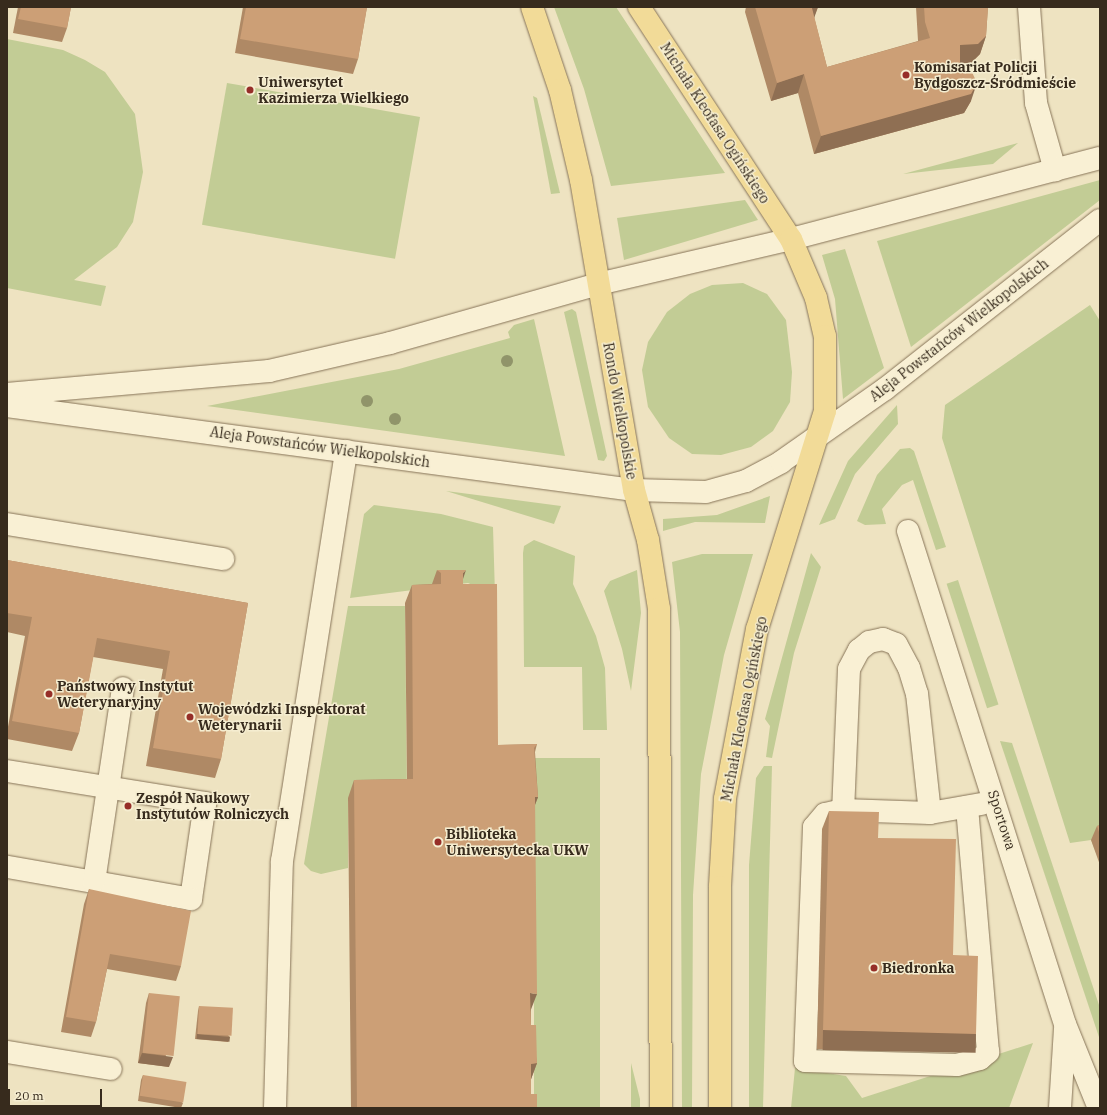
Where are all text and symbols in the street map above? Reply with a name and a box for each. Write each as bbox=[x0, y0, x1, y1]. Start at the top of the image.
street label: Michała Kleofasa Ogińskiego bbox=[657, 39, 773, 207]
place label: Komisariat Policji Bydgoszcz-Śródmieście bbox=[914, 59, 1076, 92]
marker: Komisariat Policji Bydgoszcz-Śródmieście bbox=[901, 70, 911, 80]
place label: Uniwersytet Kazimierza Wielkiego bbox=[258, 74, 409, 106]
marker: Uniwersytet Kazimierza Wielkiego bbox=[245, 85, 255, 95]
street label: Aleja Powstańców Wielkopolskich bbox=[866, 255, 1052, 405]
street label: Rondo Wielkopolskie bbox=[600, 341, 640, 481]
street label: Aleja Powstańców Wielkopolskich bbox=[209, 423, 431, 471]
street label: Michała Kleofasa Ogińskiego bbox=[718, 615, 770, 803]
place label: Państwowy Instytut Weterynaryjny bbox=[57, 678, 193, 710]
marker: Państwowy Instytut Weterynaryjny bbox=[44, 689, 54, 699]
place label: Wojewódzki Inspektorat Weterynarii bbox=[198, 701, 366, 734]
marker: Wojewódzki Inspektorat Weterynarii bbox=[185, 712, 195, 722]
street label: Sportowa bbox=[984, 788, 1020, 852]
place label: Zespół Naukowy Instytutów Rolniczych bbox=[136, 790, 289, 822]
marker: Zespół Naukowy Instytutów Rolniczych bbox=[123, 801, 133, 811]
place label: Biblioteka Uniwersytecka UKW bbox=[446, 826, 589, 858]
marker: Biblioteka Uniwersytecka UKW bbox=[433, 837, 443, 847]
place label: Biedronka bbox=[882, 960, 954, 976]
marker: Biedronka bbox=[869, 963, 879, 973]
scale bar bbox=[10, 1081, 104, 1107]
text: 20 m bbox=[15, 1088, 44, 1103]

